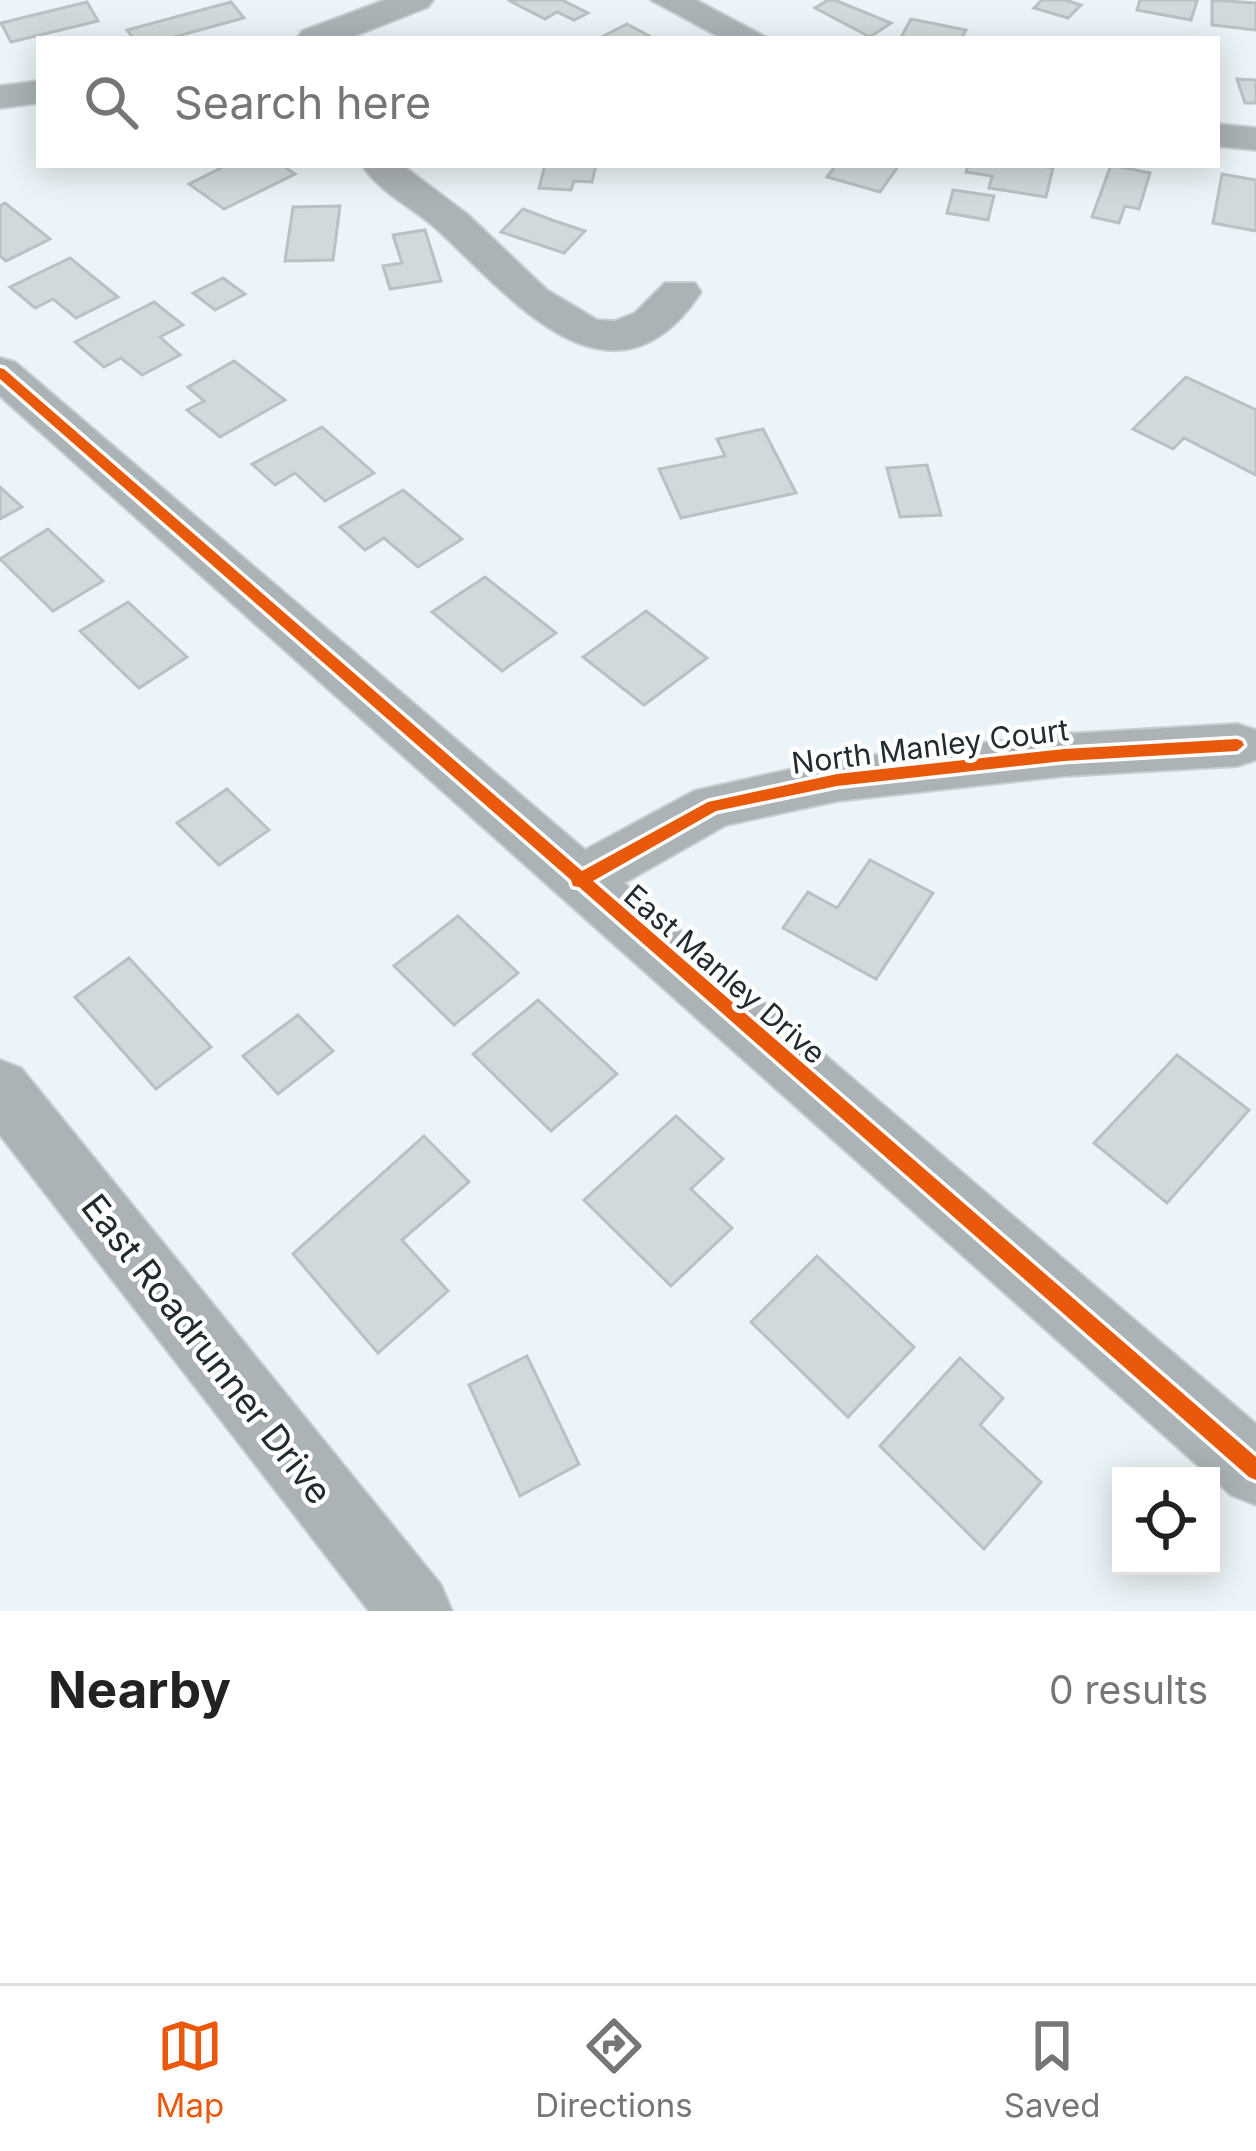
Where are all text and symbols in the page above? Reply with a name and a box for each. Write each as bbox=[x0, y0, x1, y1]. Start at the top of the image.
search box bbox=[36, 36, 1220, 168]
icon: search bbox=[78, 69, 144, 135]
text: Search here bbox=[174, 75, 431, 130]
street label: North Manley Court bbox=[789, 711, 1071, 781]
street label: East Manley Drive bbox=[617, 877, 833, 1071]
street label: East Roadrunner Drive bbox=[72, 1185, 342, 1513]
map controls bbox=[1112, 1467, 1220, 1575]
button: locate bbox=[1112, 1467, 1220, 1575]
text: Nearby bbox=[48, 1659, 231, 1720]
text: 0 results bbox=[1049, 1666, 1208, 1713]
tab: Map bbox=[156, 2013, 224, 2125]
tab: Directions bbox=[535, 2013, 693, 2125]
tab: Saved bbox=[1004, 2013, 1100, 2125]

